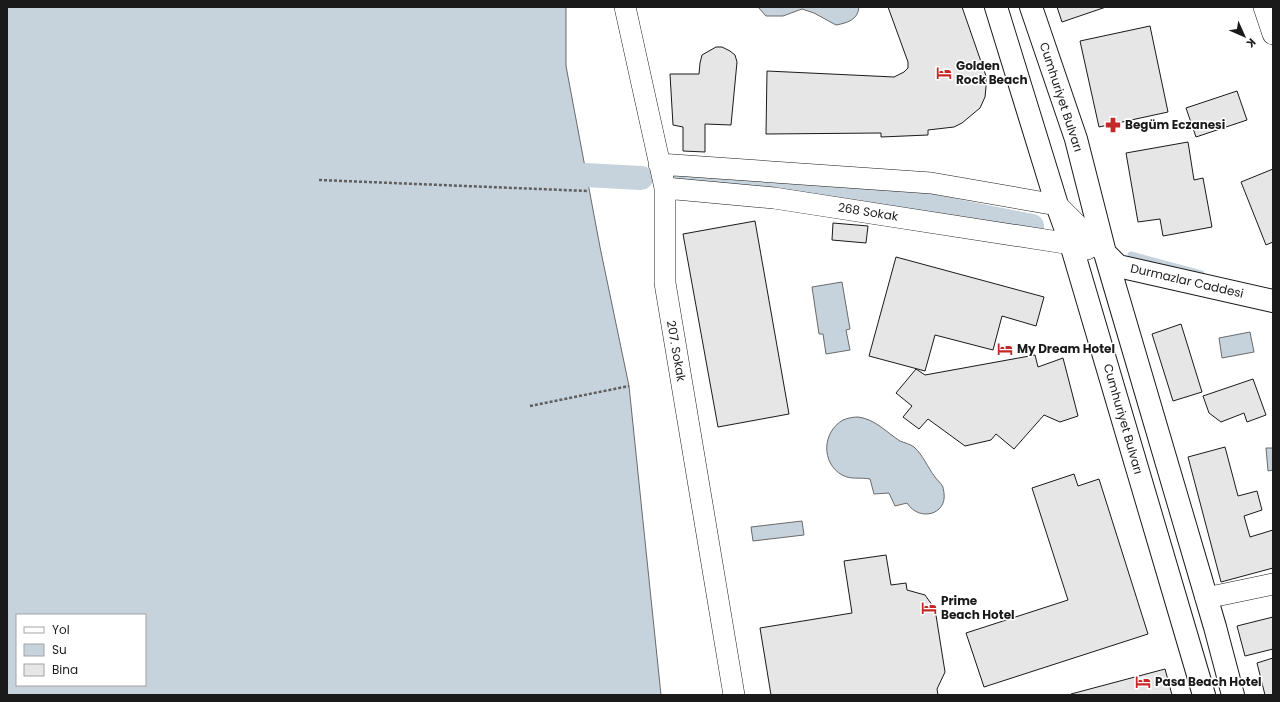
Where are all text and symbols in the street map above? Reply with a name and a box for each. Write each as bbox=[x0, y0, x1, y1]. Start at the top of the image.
north arrow bbox=[1224, 16, 1264, 56]
text: K bbox=[1242, 35, 1259, 52]
street label: Cumhuriyet Bulvarı bbox=[1036, 40, 1087, 154]
place label: Golden Rock Beach bbox=[956, 57, 1028, 88]
hotel icon: Golden Rock Beach bbox=[935, 64, 953, 82]
pharmacy icon: Begüm Eczanesi bbox=[1104, 116, 1122, 134]
place label: Begüm Eczanesi bbox=[1125, 116, 1225, 133]
street label: 268 Sokak bbox=[837, 198, 900, 225]
street label: Durmazlar Caddesi bbox=[1129, 259, 1245, 302]
street label: 207. Sokak bbox=[663, 319, 690, 384]
hotel icon: My Dream Hotel bbox=[996, 340, 1014, 358]
place label: My Dream Hotel bbox=[1017, 340, 1115, 357]
street label: Cumhuriyet Bulvarı bbox=[1100, 362, 1147, 476]
place label: Prime Beach Hotel bbox=[941, 592, 1015, 623]
hotel icon: Prime Beach Hotel bbox=[920, 599, 938, 617]
legend bbox=[16, 614, 146, 686]
text: Yol bbox=[52, 621, 70, 638]
text: Su bbox=[52, 641, 67, 658]
text: Bina bbox=[52, 661, 78, 678]
hotel icon: Pasa Beach Hotel bbox=[1134, 673, 1152, 691]
place label: Pasa Beach Hotel bbox=[1155, 673, 1262, 690]

